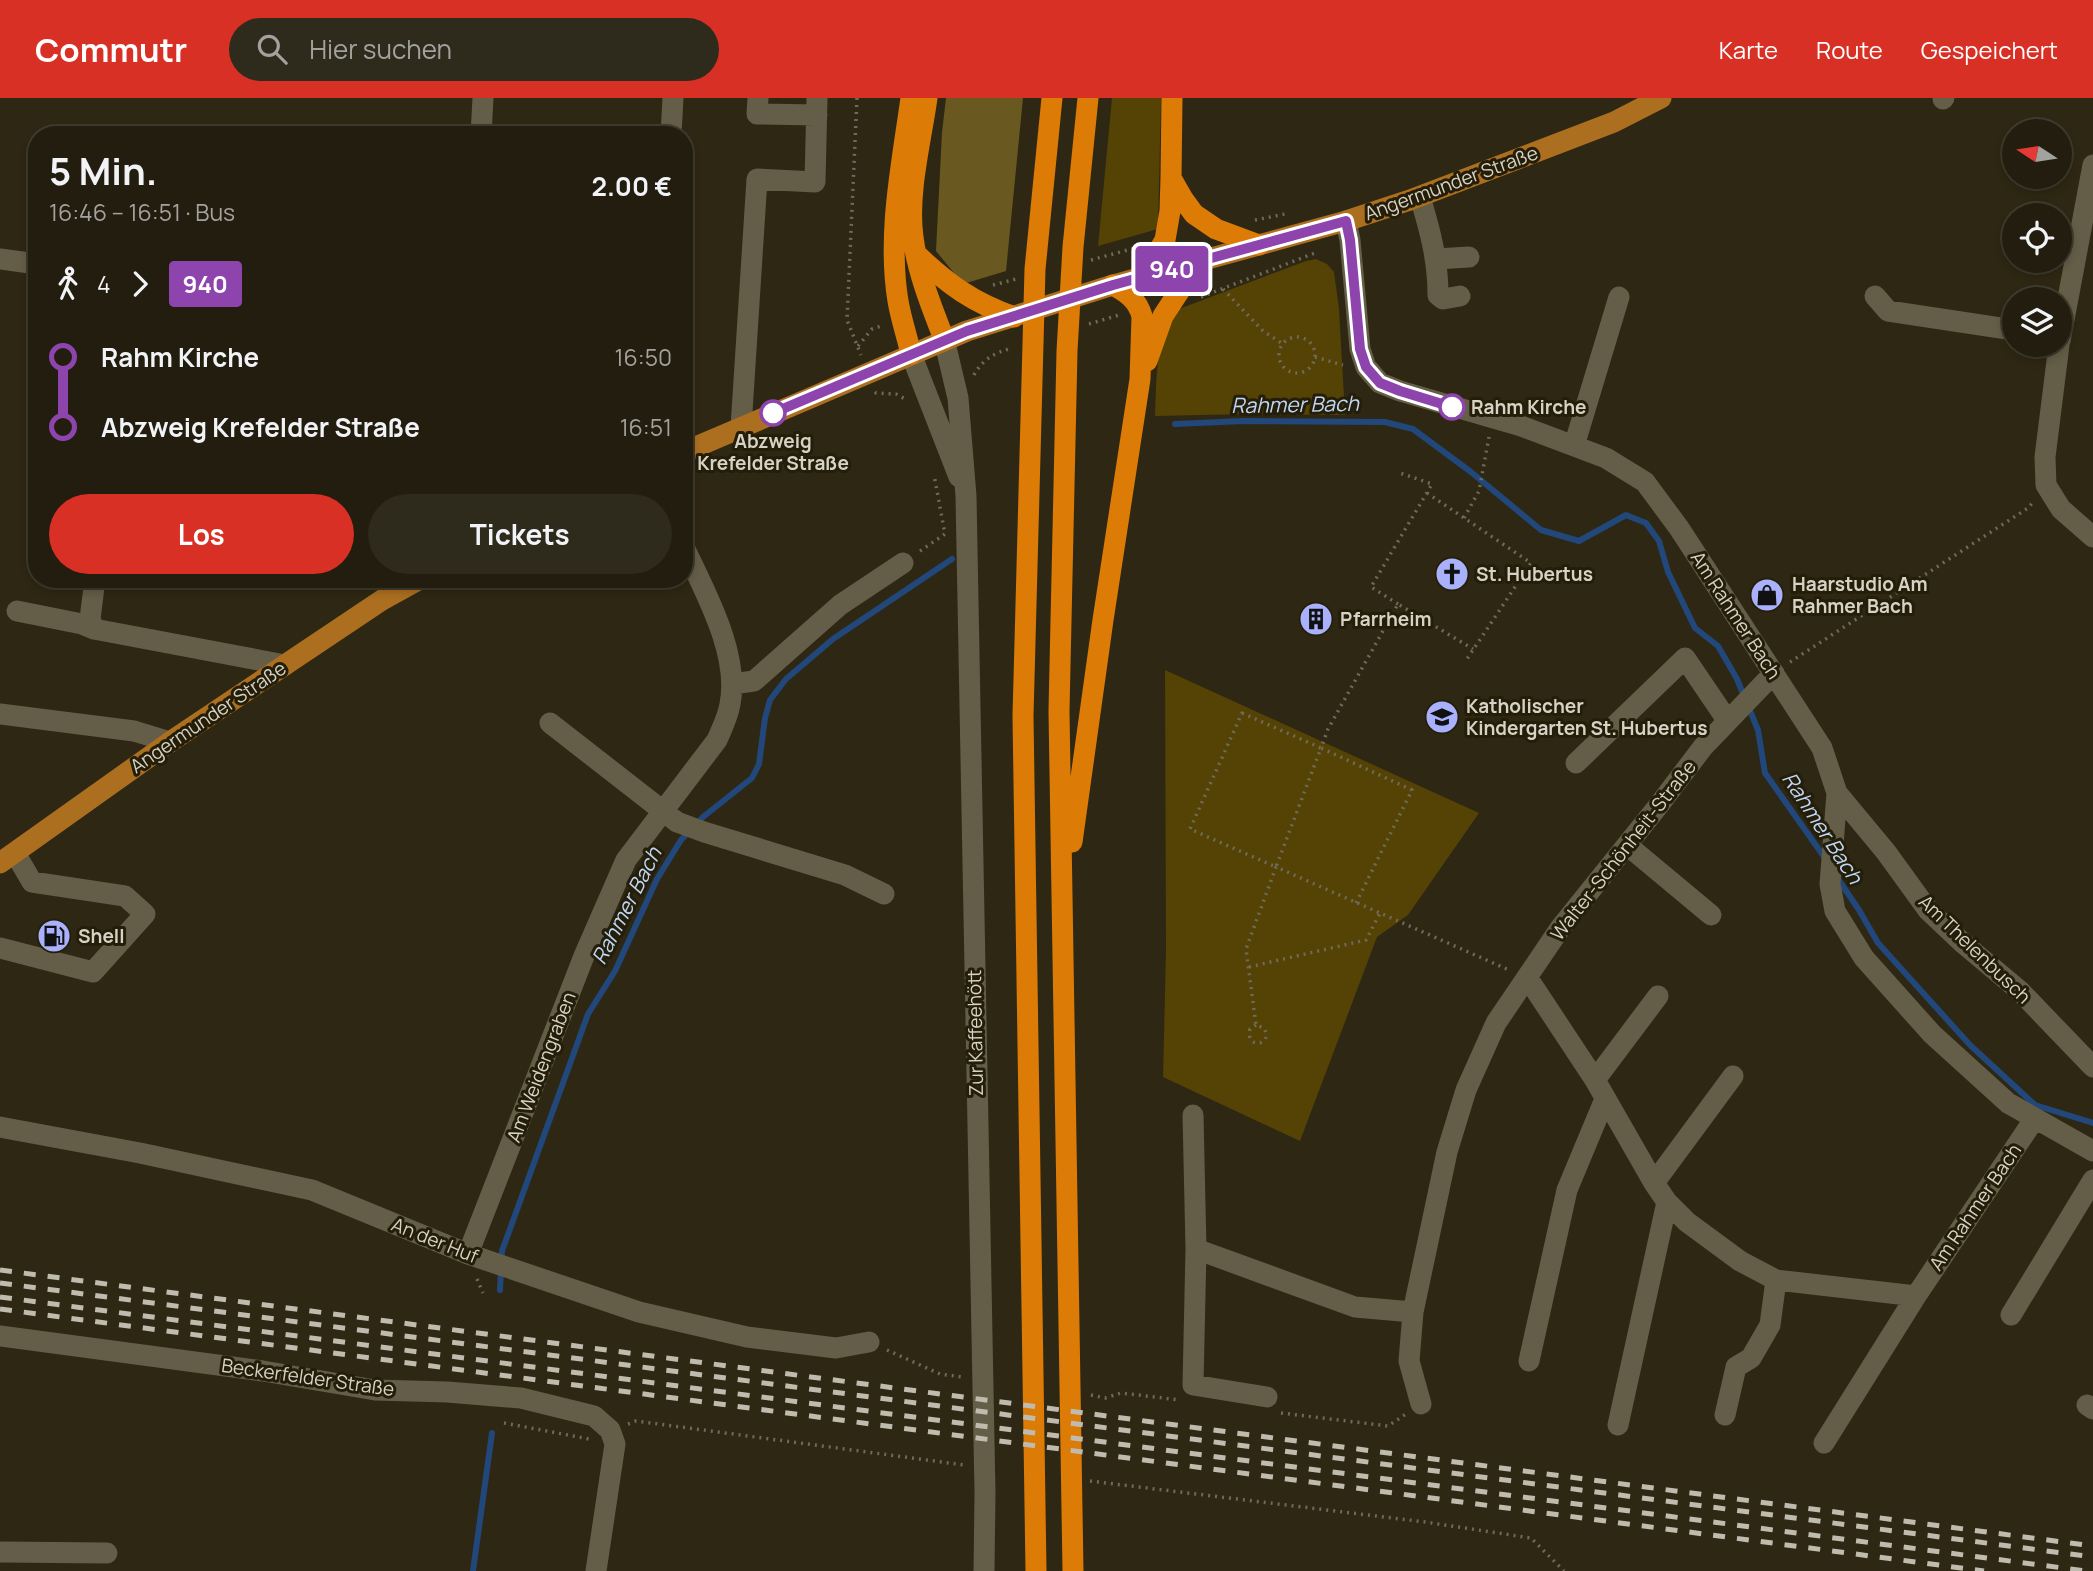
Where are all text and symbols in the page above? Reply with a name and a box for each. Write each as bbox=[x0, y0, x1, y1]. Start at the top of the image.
search box bbox=[229, 18, 719, 81]
text: Commutr bbox=[35, 27, 187, 72]
icon: search bbox=[253, 30, 291, 68]
text: Hier suchen bbox=[309, 31, 452, 67]
text: Karte bbox=[1719, 33, 1778, 66]
text: Route bbox=[1816, 33, 1883, 66]
text: Gespeichert bbox=[1921, 33, 2058, 66]
north arrow bbox=[2002, 119, 2072, 189]
map controls bbox=[2002, 119, 2072, 357]
street label: Angermunder Straße bbox=[1361, 139, 1541, 227]
text: 5 Min. bbox=[49, 144, 157, 196]
text: 2.00 € bbox=[591, 168, 672, 204]
text: 16:46 – 16:51 · Bus bbox=[49, 196, 235, 228]
button: locate bbox=[2002, 203, 2072, 273]
line badge: 940 bbox=[1132, 246, 1212, 292]
text: 940 bbox=[1149, 252, 1195, 285]
icon: walk bbox=[49, 265, 87, 303]
icon: forward bbox=[121, 265, 159, 303]
text: 940 bbox=[183, 267, 228, 300]
text: 4 bbox=[97, 268, 111, 300]
button: layers bbox=[2002, 287, 2072, 357]
text: Rahm Kirche bbox=[101, 339, 259, 375]
text: 16:50 bbox=[615, 341, 672, 373]
water label: Rahmer Bach bbox=[1231, 389, 1361, 419]
marker: Rahm Kirche bbox=[1439, 394, 1465, 420]
place label: Rahm Kirche bbox=[1471, 394, 1587, 420]
marker: Abzweig Krefelder Straße bbox=[760, 400, 786, 426]
text: Abzweig Krefelder Straße bbox=[101, 409, 420, 445]
text: 16:51 bbox=[620, 411, 672, 443]
place label: Abzweig Krefelder Straße bbox=[697, 428, 849, 476]
button: Los bbox=[49, 494, 354, 574]
button: Tickets bbox=[368, 494, 672, 574]
street label: Am Rahmer Bach bbox=[1685, 546, 1787, 684]
church icon: St. Hubertus bbox=[1433, 555, 1471, 593]
place label: St. Hubertus bbox=[1476, 561, 1593, 587]
place label: Haarstudio Am Rahmer Bach bbox=[1792, 571, 1928, 619]
shop icon: Haarstudio Am Rahmer Bach bbox=[1748, 576, 1786, 614]
building icon: Pfarrheim bbox=[1297, 600, 1335, 638]
place label: Pfarrheim bbox=[1340, 606, 1432, 632]
street label: Angermunder Straße bbox=[125, 655, 291, 779]
place label: Katholischer Kindergarten St. Hubertus bbox=[1466, 693, 1708, 741]
school or university icon: Katholischer Kindergarten St. Hubertus bbox=[1423, 698, 1461, 736]
street label: Walter-Schönheit-Straße bbox=[1544, 754, 1702, 946]
water label: Rahmer Bach bbox=[1776, 766, 1870, 890]
water label: Rahmer Bach bbox=[585, 841, 668, 969]
street label: Am Thelenbusch bbox=[1913, 889, 2037, 1009]
fuel station icon: Shell bbox=[35, 917, 73, 955]
place label: Shell bbox=[78, 923, 124, 949]
street label: Zur Kaffeehött bbox=[961, 970, 989, 1096]
street label: Am Weidengraben bbox=[500, 988, 582, 1146]
street label: Am Rahmer Bach bbox=[1923, 1139, 2027, 1275]
street label: An der Huf bbox=[388, 1211, 482, 1269]
street label: Beckerfelder Straße bbox=[220, 1352, 396, 1402]

